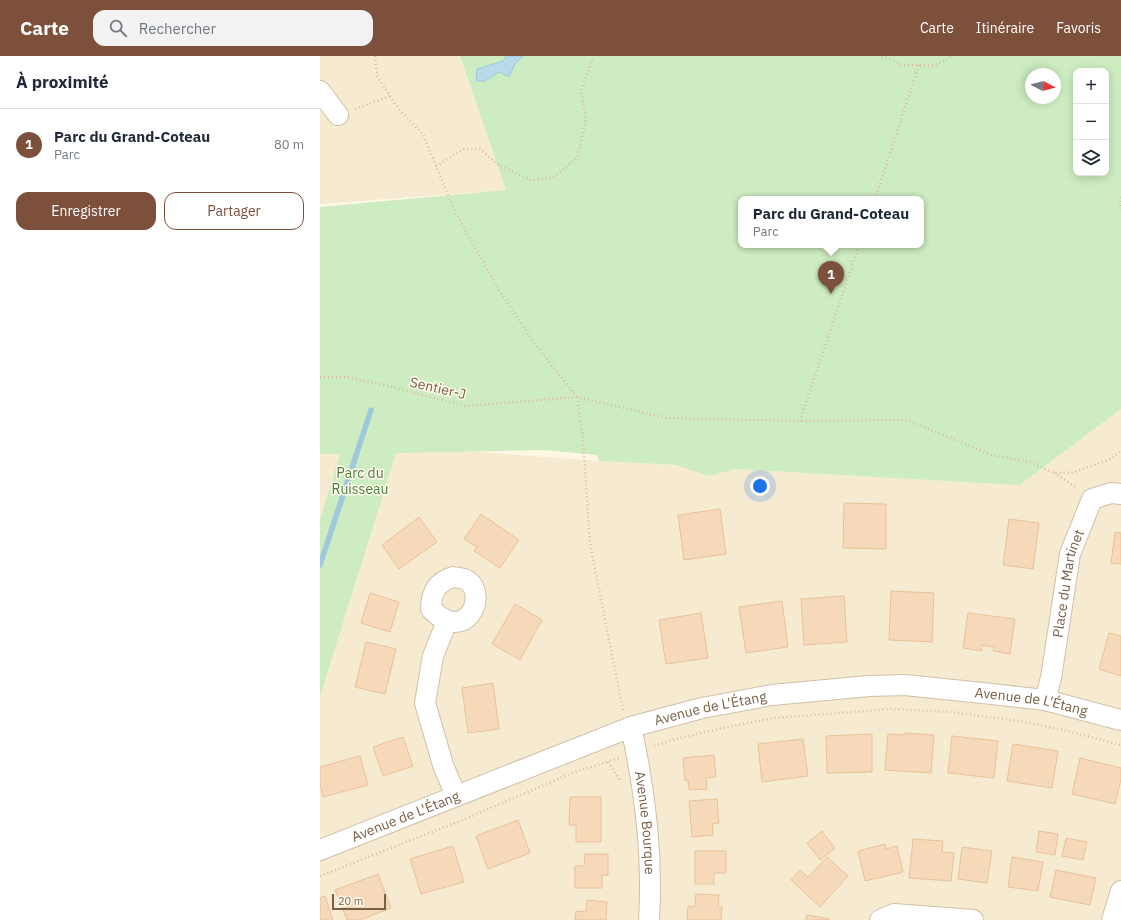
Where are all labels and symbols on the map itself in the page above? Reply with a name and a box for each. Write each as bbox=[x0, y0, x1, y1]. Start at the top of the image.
north arrow bbox=[1025, 68, 1061, 104]
pin: 1 bbox=[818, 261, 844, 294]
street label: Sentier-J bbox=[408, 373, 468, 403]
park label: Parc du Ruisseau bbox=[331, 464, 389, 498]
your location bbox=[750, 476, 770, 496]
street label: Place du Martinet bbox=[1048, 527, 1088, 639]
street label: Avenue de L'Étang bbox=[974, 683, 1090, 720]
street label: Avenue de L'Étang bbox=[652, 687, 768, 729]
street label: Avenue Bourque bbox=[631, 770, 659, 875]
street label: Avenue de L'Étang bbox=[349, 787, 463, 846]
scale bar bbox=[332, 892, 386, 911]

